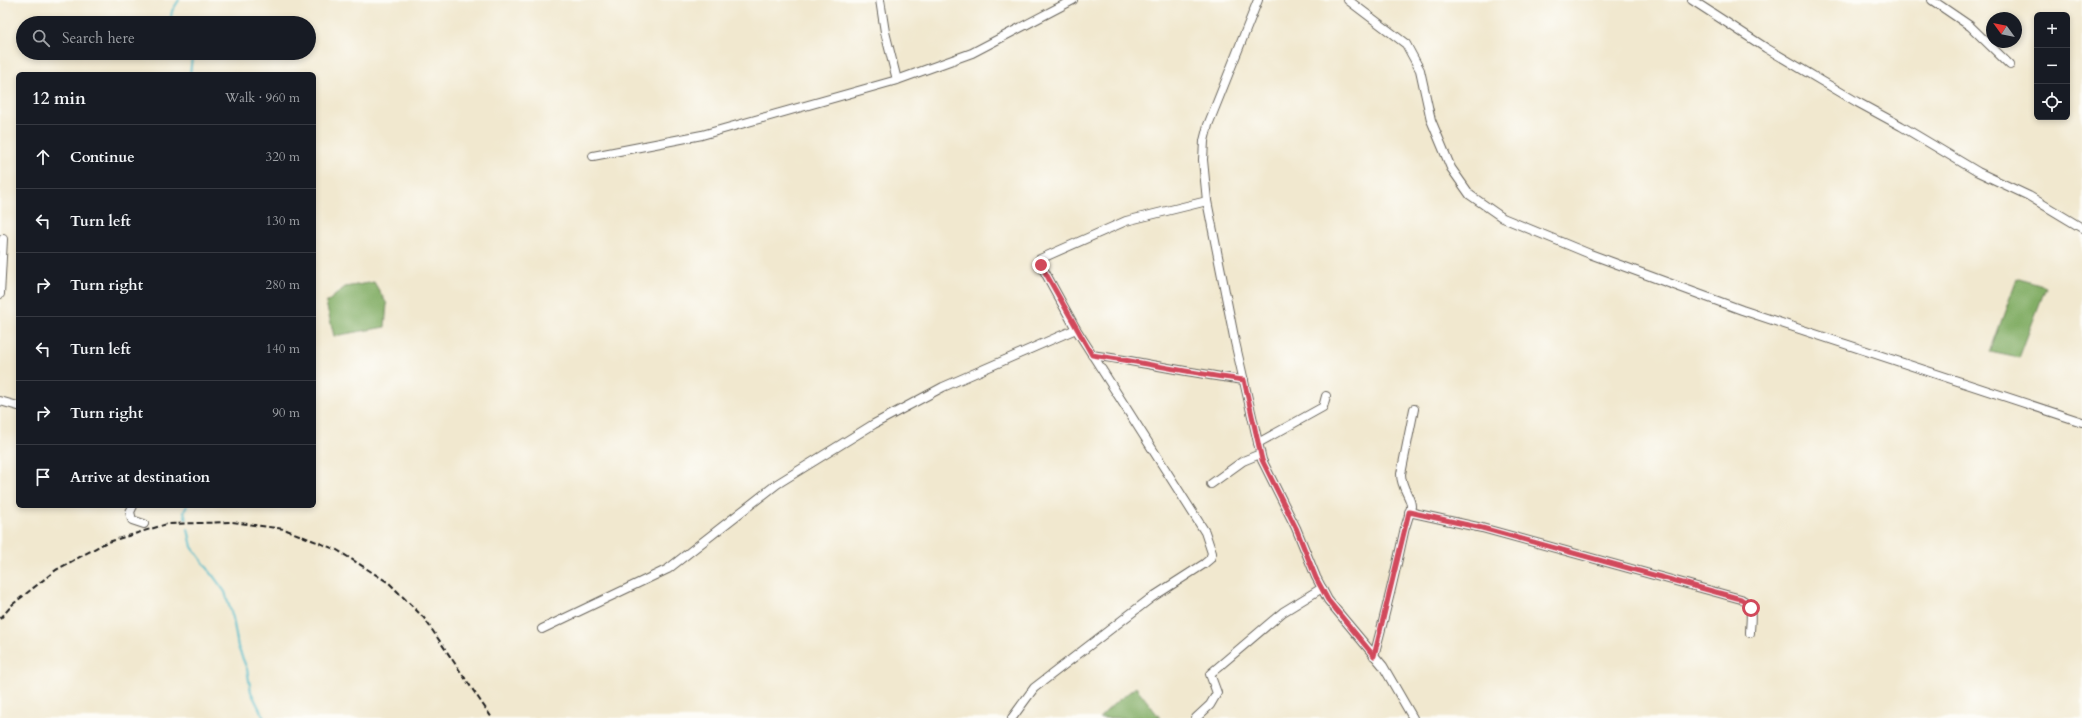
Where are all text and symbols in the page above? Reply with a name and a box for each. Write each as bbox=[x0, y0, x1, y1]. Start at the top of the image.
north arrow bbox=[1986, 12, 2022, 48]
map controls bbox=[2034, 12, 2070, 120]
button: + bbox=[2034, 12, 2070, 48]
search box bbox=[16, 16, 316, 60]
icon: search bbox=[30, 27, 52, 49]
text: Search here bbox=[62, 28, 135, 48]
button: − bbox=[2034, 48, 2070, 84]
button: locate bbox=[2034, 84, 2070, 120]
text: 12 min bbox=[32, 87, 86, 110]
text: Walk · 960 m bbox=[225, 89, 300, 107]
icon: ahead bbox=[32, 146, 54, 168]
text: Continue bbox=[70, 147, 135, 167]
text: 320 m bbox=[266, 148, 300, 166]
icon: left bbox=[32, 210, 54, 232]
text: Turn left bbox=[70, 211, 131, 231]
text: 130 m bbox=[266, 212, 300, 230]
route end bbox=[1032, 256, 1050, 274]
icon: right bbox=[32, 274, 54, 296]
text: Turn right bbox=[70, 275, 143, 295]
text: 280 m bbox=[266, 276, 300, 294]
icon: left bbox=[32, 338, 54, 360]
text: Turn left bbox=[70, 339, 131, 359]
text: 140 m bbox=[266, 340, 300, 358]
icon: right bbox=[32, 402, 54, 424]
text: Turn right bbox=[70, 403, 143, 423]
text: 90 m bbox=[272, 404, 300, 422]
icon: arrive bbox=[32, 466, 54, 488]
text: Arrive at destination bbox=[70, 467, 210, 487]
route start bbox=[1742, 599, 1760, 617]

